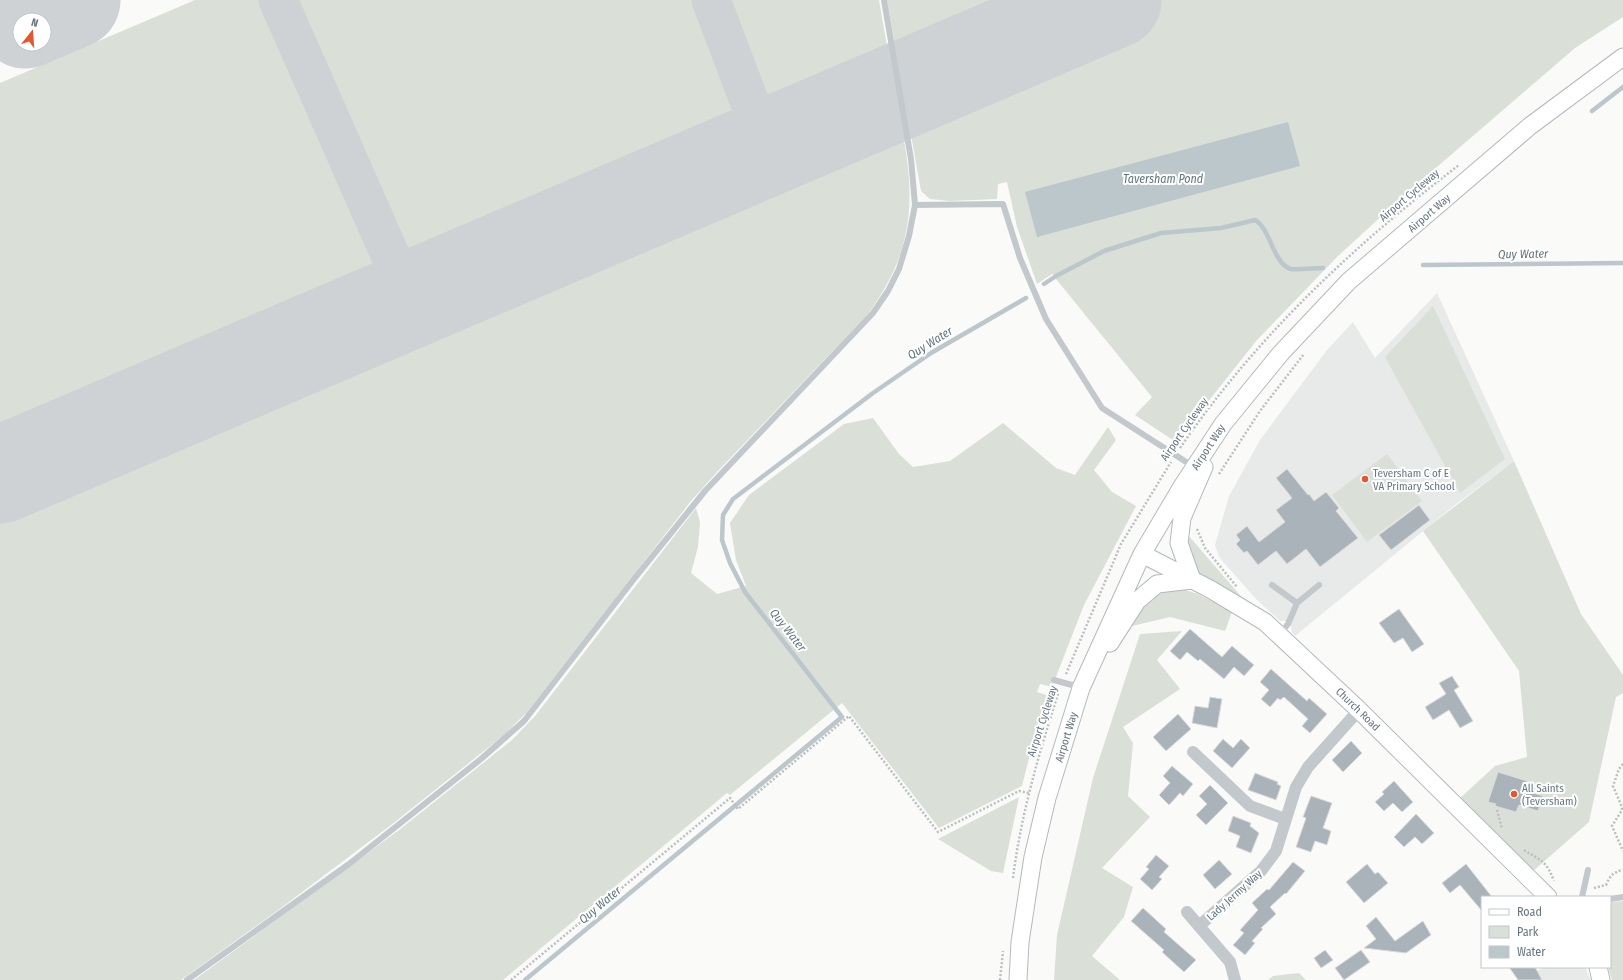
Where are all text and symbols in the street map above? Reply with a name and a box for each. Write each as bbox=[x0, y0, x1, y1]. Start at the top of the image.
north arrow bbox=[12, 12, 52, 52]
text: N bbox=[30, 16, 40, 30]
street label: Airport Cycleway bbox=[1377, 167, 1442, 224]
water label: Taversham Pond bbox=[1123, 172, 1204, 186]
street label: Airport Way bbox=[1405, 191, 1453, 235]
water label: Quy Water bbox=[1498, 247, 1549, 261]
water label: Quy Water bbox=[905, 323, 956, 362]
street label: Airport Cycleway bbox=[1158, 395, 1211, 463]
street label: Airport Way bbox=[1189, 422, 1228, 473]
place label: Teversham C of E VA Primary School bbox=[1373, 467, 1455, 493]
marker: Teversham C of E VA Primary School bbox=[1360, 474, 1370, 484]
water label: Quy Water bbox=[767, 606, 810, 655]
street label: Airport Cycleway bbox=[1025, 684, 1060, 758]
street label: Church Road bbox=[1333, 685, 1382, 734]
street label: Airport Way bbox=[1053, 710, 1080, 764]
place label: All Saints (Teversham) bbox=[1522, 782, 1577, 808]
marker: All Saints (Teversham) bbox=[1509, 789, 1519, 799]
street label: Lady Jermy Way bbox=[1204, 867, 1265, 924]
water label: Quy Water bbox=[576, 883, 624, 927]
legend bbox=[1481, 896, 1611, 968]
text: Road bbox=[1517, 905, 1542, 919]
text: Park bbox=[1517, 925, 1539, 939]
text: Water bbox=[1517, 945, 1546, 959]

